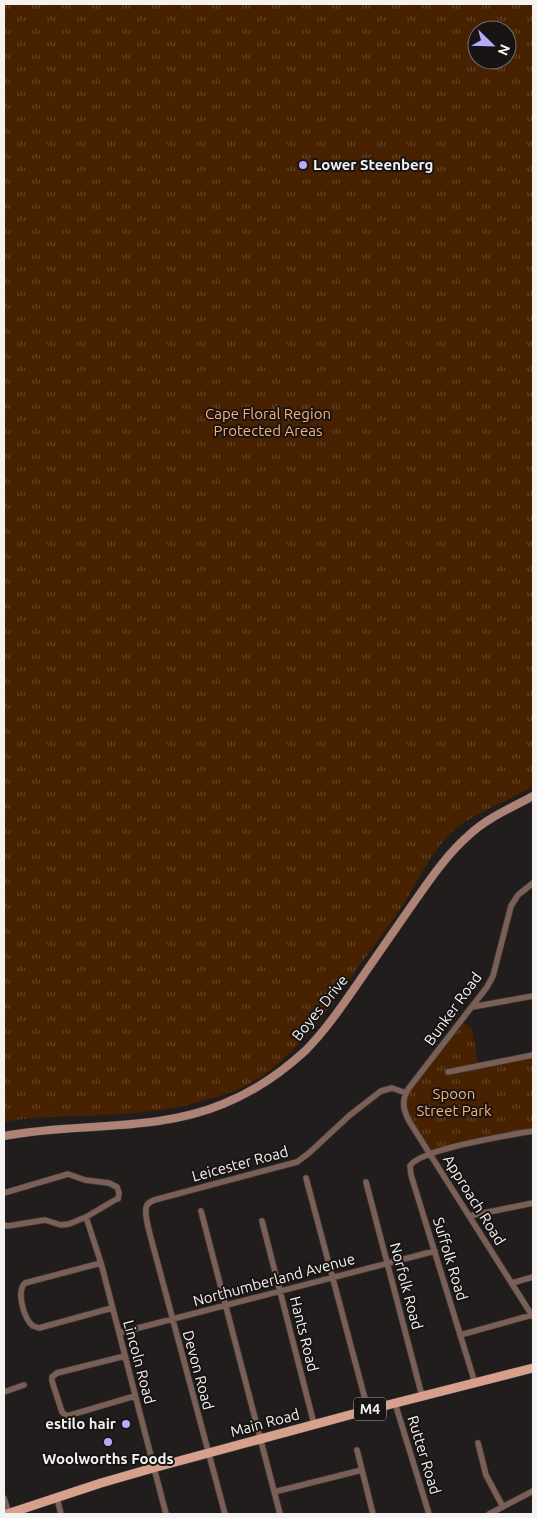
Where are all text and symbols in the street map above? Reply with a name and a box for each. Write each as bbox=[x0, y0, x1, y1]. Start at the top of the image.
north arrow bbox=[467, 20, 517, 70]
text: N bbox=[495, 42, 513, 58]
place label: Lower Steenberg bbox=[313, 156, 433, 173]
marker: Lower Steenberg bbox=[297, 159, 309, 171]
park label: Cape Floral Region Protected Areas bbox=[205, 405, 331, 439]
street label: Bunker Road bbox=[420, 969, 485, 1048]
street label: Boyes Drive bbox=[288, 972, 351, 1044]
park label: Spoon Street Park bbox=[416, 1085, 492, 1119]
street label: Leicester Road bbox=[190, 1142, 290, 1185]
street label: Approach Road bbox=[440, 1152, 509, 1248]
street label: Suffolk Road bbox=[430, 1215, 471, 1303]
street label: Norfolk Road bbox=[387, 1241, 426, 1331]
street label: Northumberland Avenue bbox=[191, 1250, 357, 1309]
street label: Hants Road bbox=[287, 1294, 322, 1373]
street label: Lincoln Road bbox=[120, 1318, 159, 1406]
street label: Devon Road bbox=[180, 1328, 217, 1411]
road number: M4 bbox=[354, 1398, 386, 1420]
street label: Main Road bbox=[228, 1405, 301, 1440]
street label: Rutter Road bbox=[404, 1413, 445, 1496]
place label: estilo hair bbox=[45, 1415, 117, 1432]
marker: estilo hair bbox=[120, 1418, 132, 1430]
marker: Woolworths Foods bbox=[102, 1436, 114, 1448]
place label: Woolworths Foods bbox=[42, 1450, 174, 1467]

